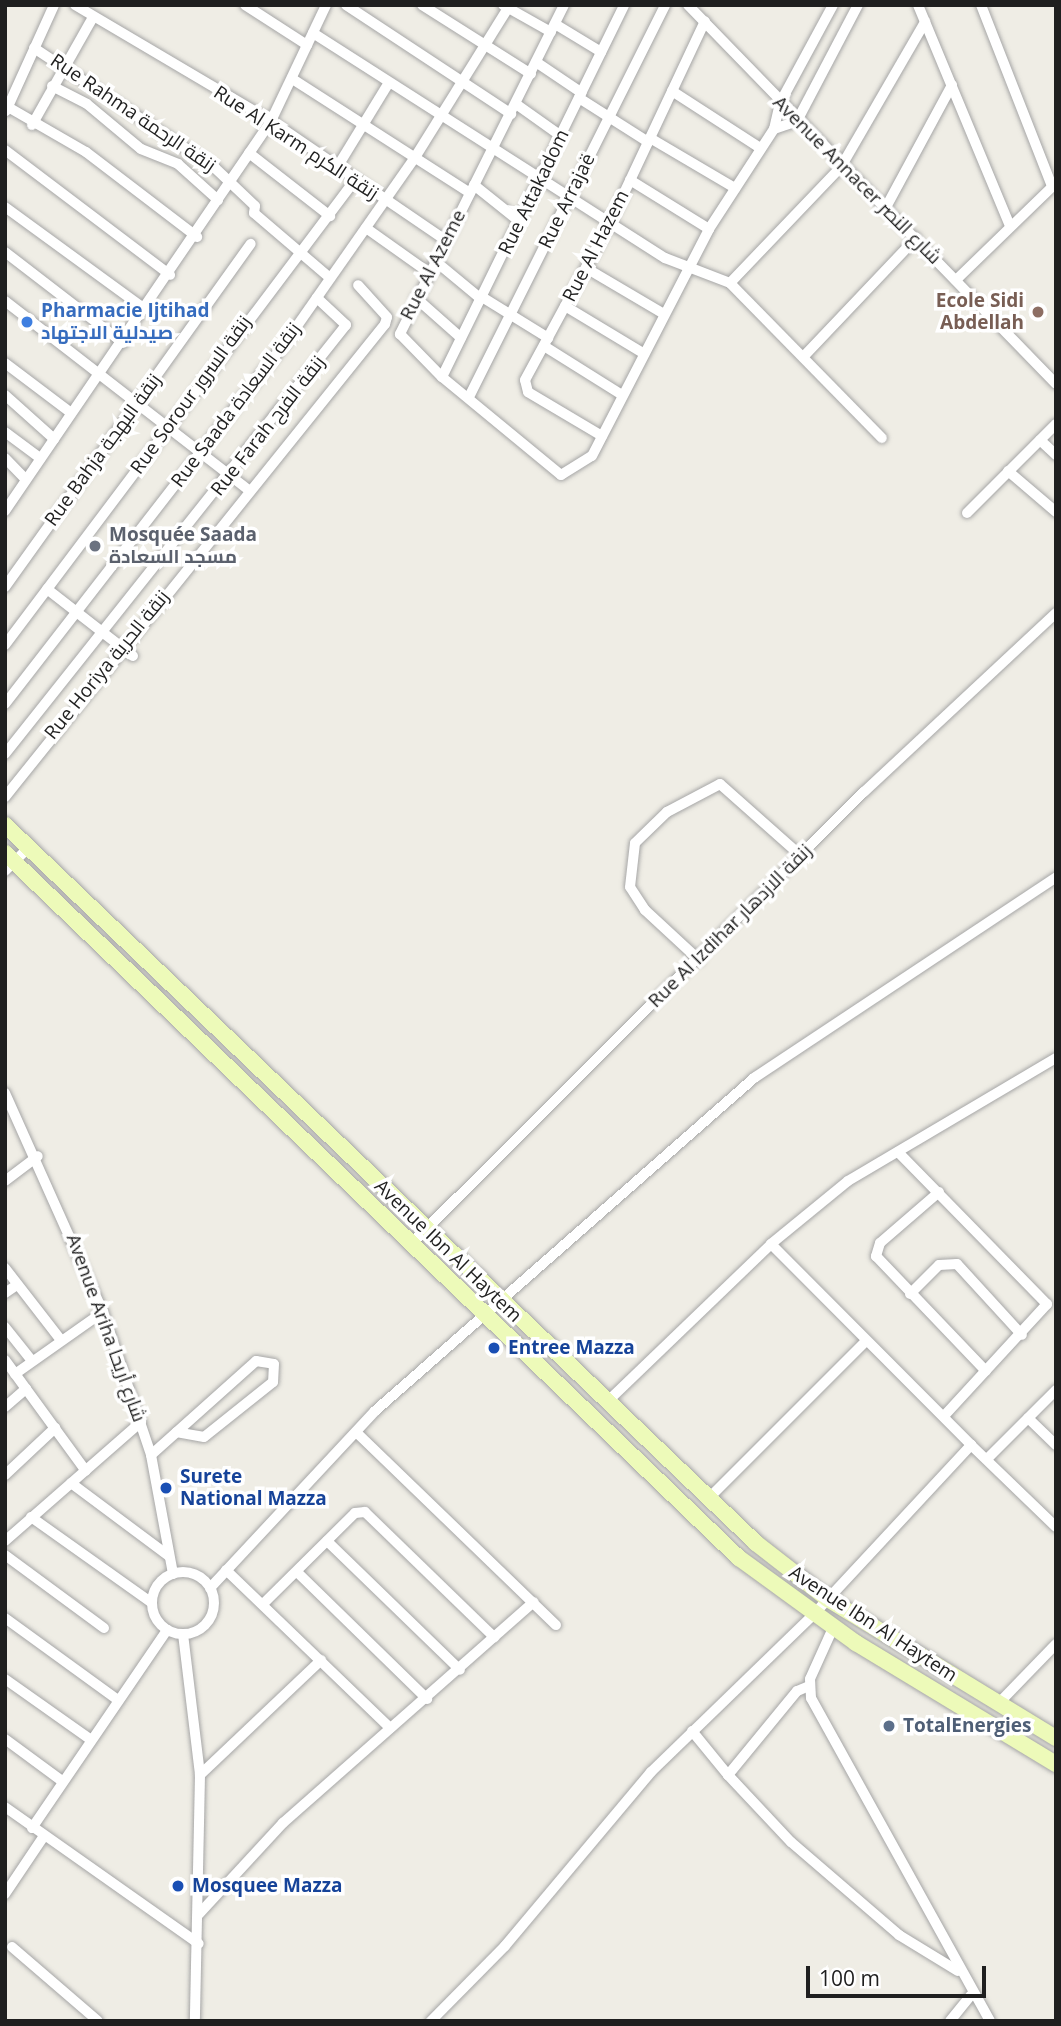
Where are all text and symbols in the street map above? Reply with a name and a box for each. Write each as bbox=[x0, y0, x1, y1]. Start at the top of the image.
street label: Rue Rahma زنقة الرحمة bbox=[46, 49, 220, 177]
street label: Rue Al Karm زنقة الكرم bbox=[209, 81, 383, 205]
street label: Avenue Annacer شارع النصر bbox=[768, 91, 946, 269]
street label: Rue Attakadom bbox=[494, 126, 574, 258]
street label: Rue Arrajaë bbox=[534, 150, 600, 252]
street label: Rue Al Hazem bbox=[558, 186, 634, 306]
street label: Rue Al Azeme bbox=[395, 206, 471, 324]
place label: Ecole Sidi Abdellah bbox=[936, 290, 1024, 334]
place label: Pharmacie Ijtihad صيدلية الاجتهاد bbox=[41, 300, 210, 344]
marker: Ecole Sidi Abdellah bbox=[1030, 304, 1046, 320]
street label: Rue Sorour زنقة السرور bbox=[126, 311, 256, 479]
marker: Pharmacie Ijtihad صيدلية الاجتهاد bbox=[19, 314, 35, 330]
street label: Rue Saada زنقة السعادة bbox=[167, 318, 305, 492]
street label: Rue Farah زنقة الفرح bbox=[206, 351, 330, 501]
street label: Rue Bahja زنقة البهجة bbox=[40, 369, 166, 531]
place label: Mosquée Saada مسجد السعادة bbox=[109, 524, 257, 568]
marker: Mosquée Saada مسجد السعادة bbox=[87, 538, 103, 554]
street label: Rue Horiya زنقة الحرية bbox=[40, 586, 174, 744]
street label: Rue Al Izdihar زنقة الازدهار bbox=[644, 840, 816, 1012]
street label: Avenue Ibn Al Haytem bbox=[370, 1175, 526, 1327]
street label: Avenue Ariha شارع أريحا bbox=[61, 1231, 151, 1425]
place label: Entree Mazza bbox=[508, 1337, 635, 1359]
marker: Entree Mazza bbox=[486, 1340, 502, 1356]
place label: Surete National Mazza bbox=[180, 1466, 327, 1510]
marker: Surete National Mazza bbox=[158, 1480, 174, 1496]
street label: Avenue Ibn Al Haytem bbox=[785, 1561, 961, 1687]
place label: TotalEnergies bbox=[903, 1715, 1031, 1737]
marker: TotalEnergies bbox=[881, 1718, 897, 1734]
place label: Mosquee Mazza bbox=[192, 1875, 342, 1897]
marker: Mosquee Mazza bbox=[170, 1878, 186, 1894]
scale bar bbox=[809, 1952, 989, 1996]
text: 100 m bbox=[819, 1964, 880, 1992]

